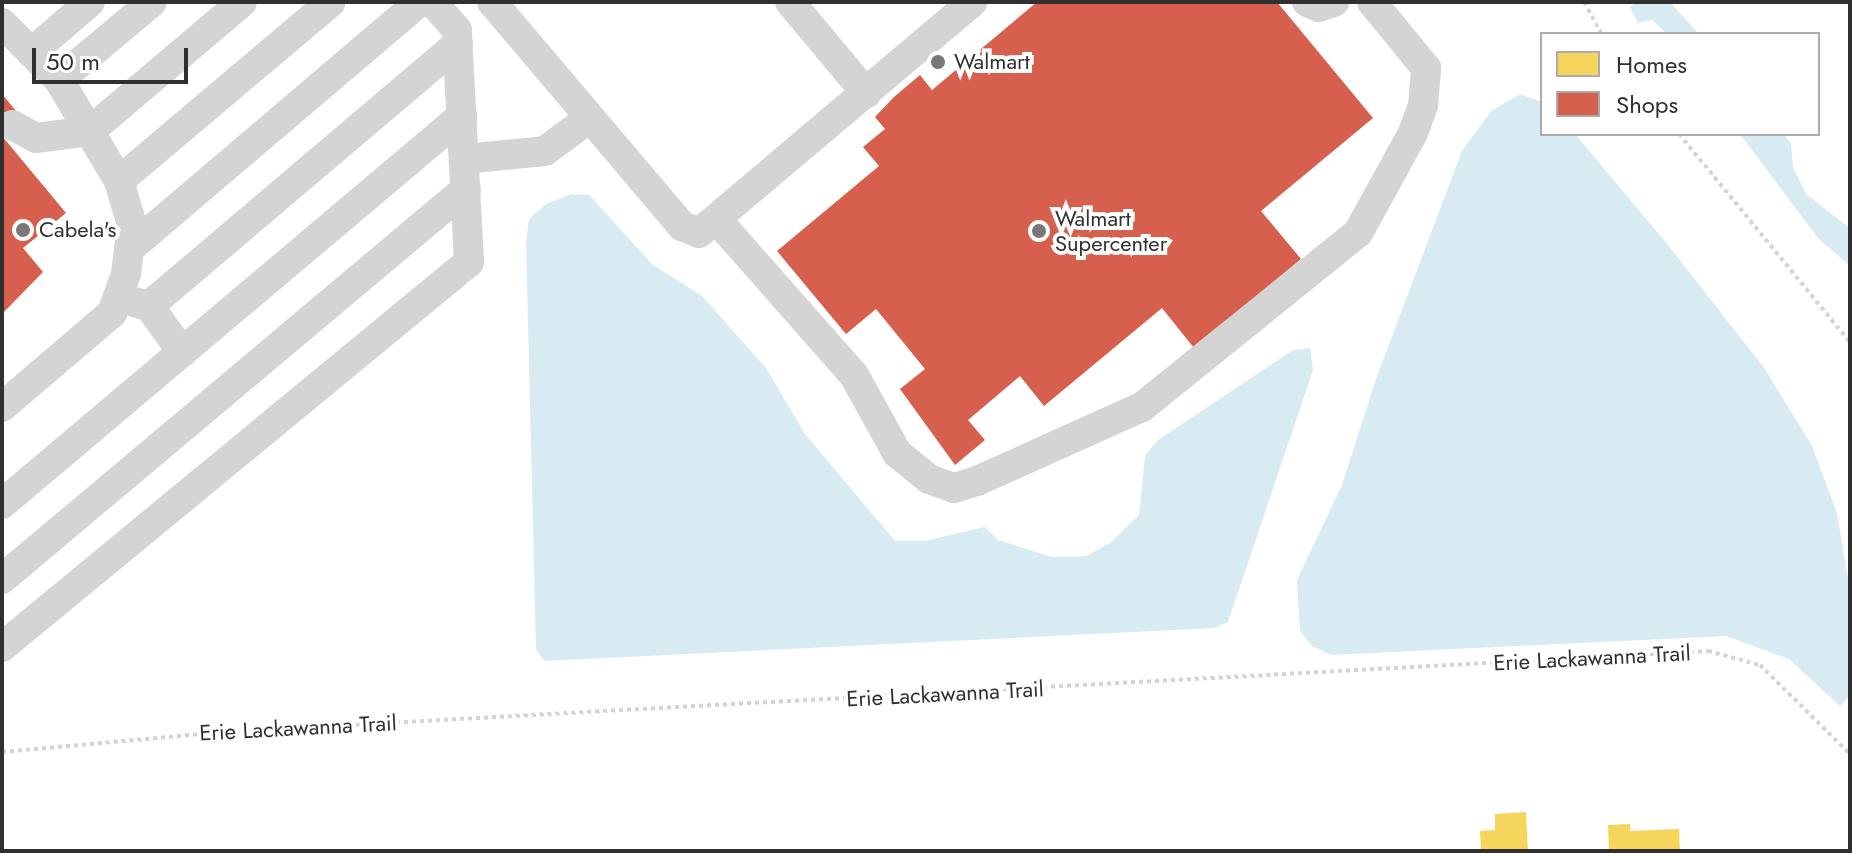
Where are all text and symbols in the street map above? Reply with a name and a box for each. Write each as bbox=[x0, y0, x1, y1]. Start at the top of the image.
scale bar bbox=[36, 32, 192, 82]
legend bbox=[1540, 32, 1820, 136]
text: 50 m bbox=[46, 44, 100, 79]
text: Homes bbox=[1616, 47, 1687, 82]
place label: Walmart bbox=[954, 49, 1030, 75]
marker: Walmart bbox=[929, 53, 947, 71]
text: Shops bbox=[1616, 87, 1678, 122]
place label: Walmart Supercenter bbox=[1055, 205, 1167, 256]
place label: Cabela's bbox=[39, 217, 116, 243]
marker: Cabela's bbox=[14, 221, 32, 239]
marker: Walmart Supercenter bbox=[1030, 222, 1048, 240]
street label: Erie Lackawanna Trail bbox=[1493, 640, 1691, 676]
street label: Erie Lackawanna Trail bbox=[846, 676, 1044, 712]
street label: Erie Lackawanna Trail bbox=[199, 710, 397, 746]

